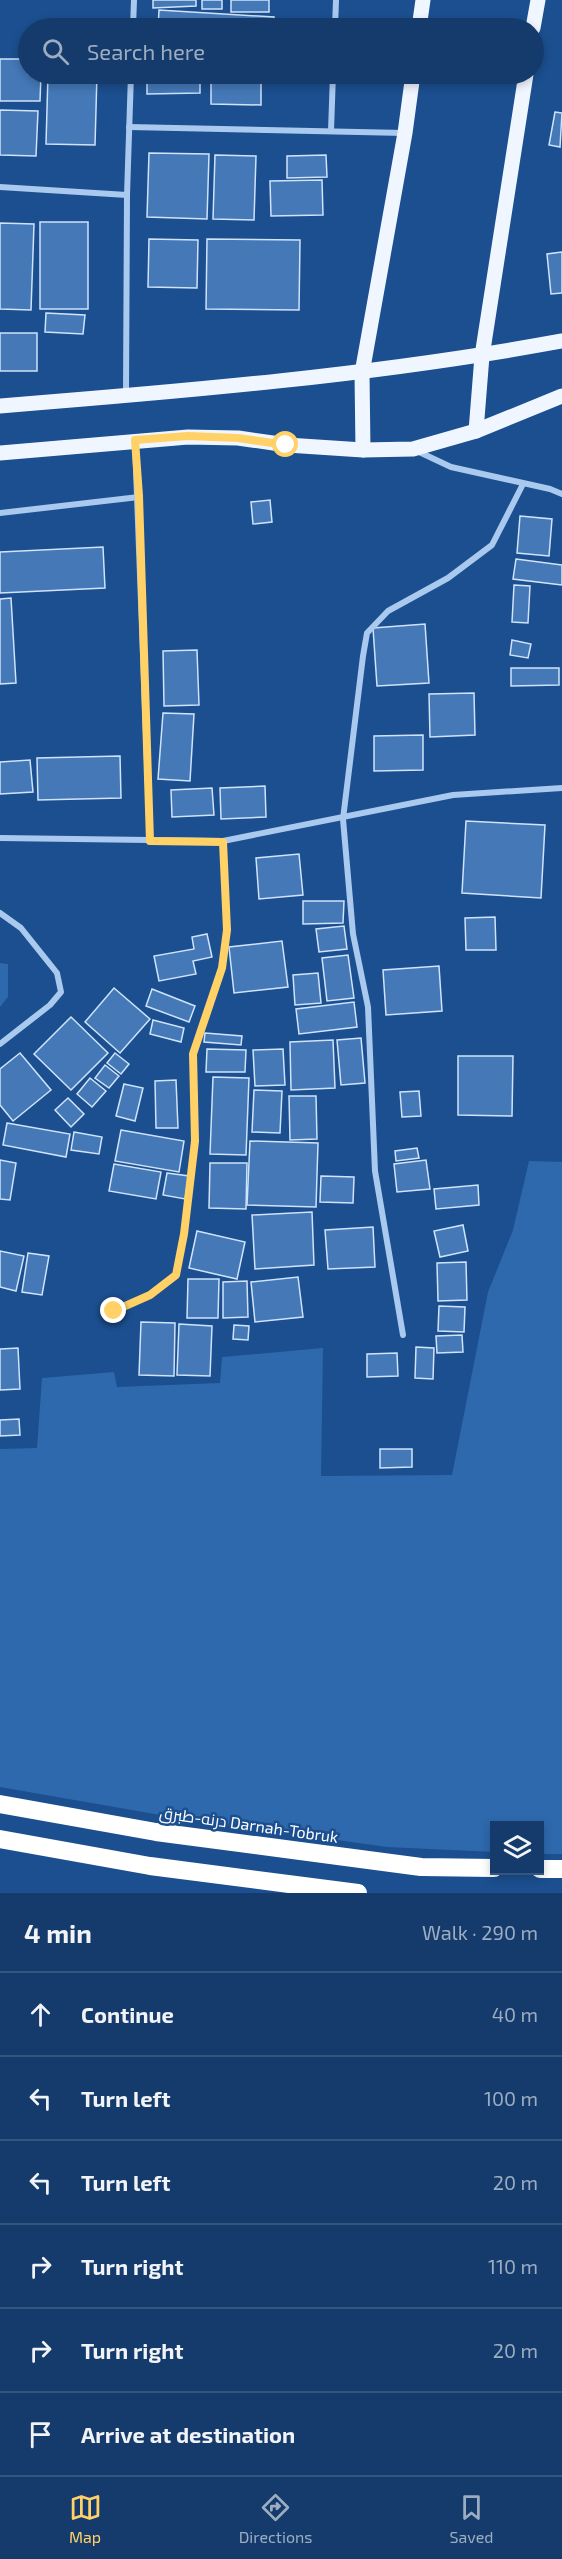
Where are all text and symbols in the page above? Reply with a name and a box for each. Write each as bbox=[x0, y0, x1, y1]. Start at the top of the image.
search box bbox=[18, 18, 544, 84]
icon: search bbox=[39, 35, 72, 68]
text: Search here bbox=[87, 38, 205, 64]
route start bbox=[272, 431, 298, 457]
route end bbox=[100, 1297, 126, 1323]
street label: درنه-طبرق Darnah-Tobruk bbox=[158, 1802, 340, 1848]
map controls bbox=[490, 1821, 544, 1875]
button: layers bbox=[490, 1821, 544, 1875]
text: 4 min bbox=[24, 1917, 92, 1948]
text: Walk · 290 m bbox=[422, 1920, 538, 1944]
icon: ahead bbox=[24, 1998, 57, 2031]
text: Continue bbox=[81, 2001, 174, 2027]
text: 40 m bbox=[492, 2002, 538, 2026]
icon: left bbox=[24, 2082, 57, 2115]
text: Turn left bbox=[81, 2085, 170, 2111]
text: 100 m bbox=[484, 2086, 538, 2110]
icon: left bbox=[24, 2166, 57, 2199]
text: Turn left bbox=[81, 2169, 170, 2195]
text: 20 m bbox=[493, 2170, 538, 2194]
icon: right bbox=[24, 2250, 57, 2283]
text: Turn right bbox=[81, 2253, 183, 2279]
text: 110 m bbox=[488, 2254, 538, 2278]
icon: right bbox=[24, 2334, 57, 2367]
text: Turn right bbox=[81, 2337, 183, 2363]
text: 20 m bbox=[493, 2338, 538, 2362]
icon: arrive bbox=[24, 2418, 57, 2451]
text: Arrive at destination bbox=[81, 2421, 295, 2447]
tab: Map bbox=[69, 2491, 102, 2546]
tab: Directions bbox=[239, 2491, 312, 2546]
tab: Saved bbox=[450, 2491, 493, 2546]

